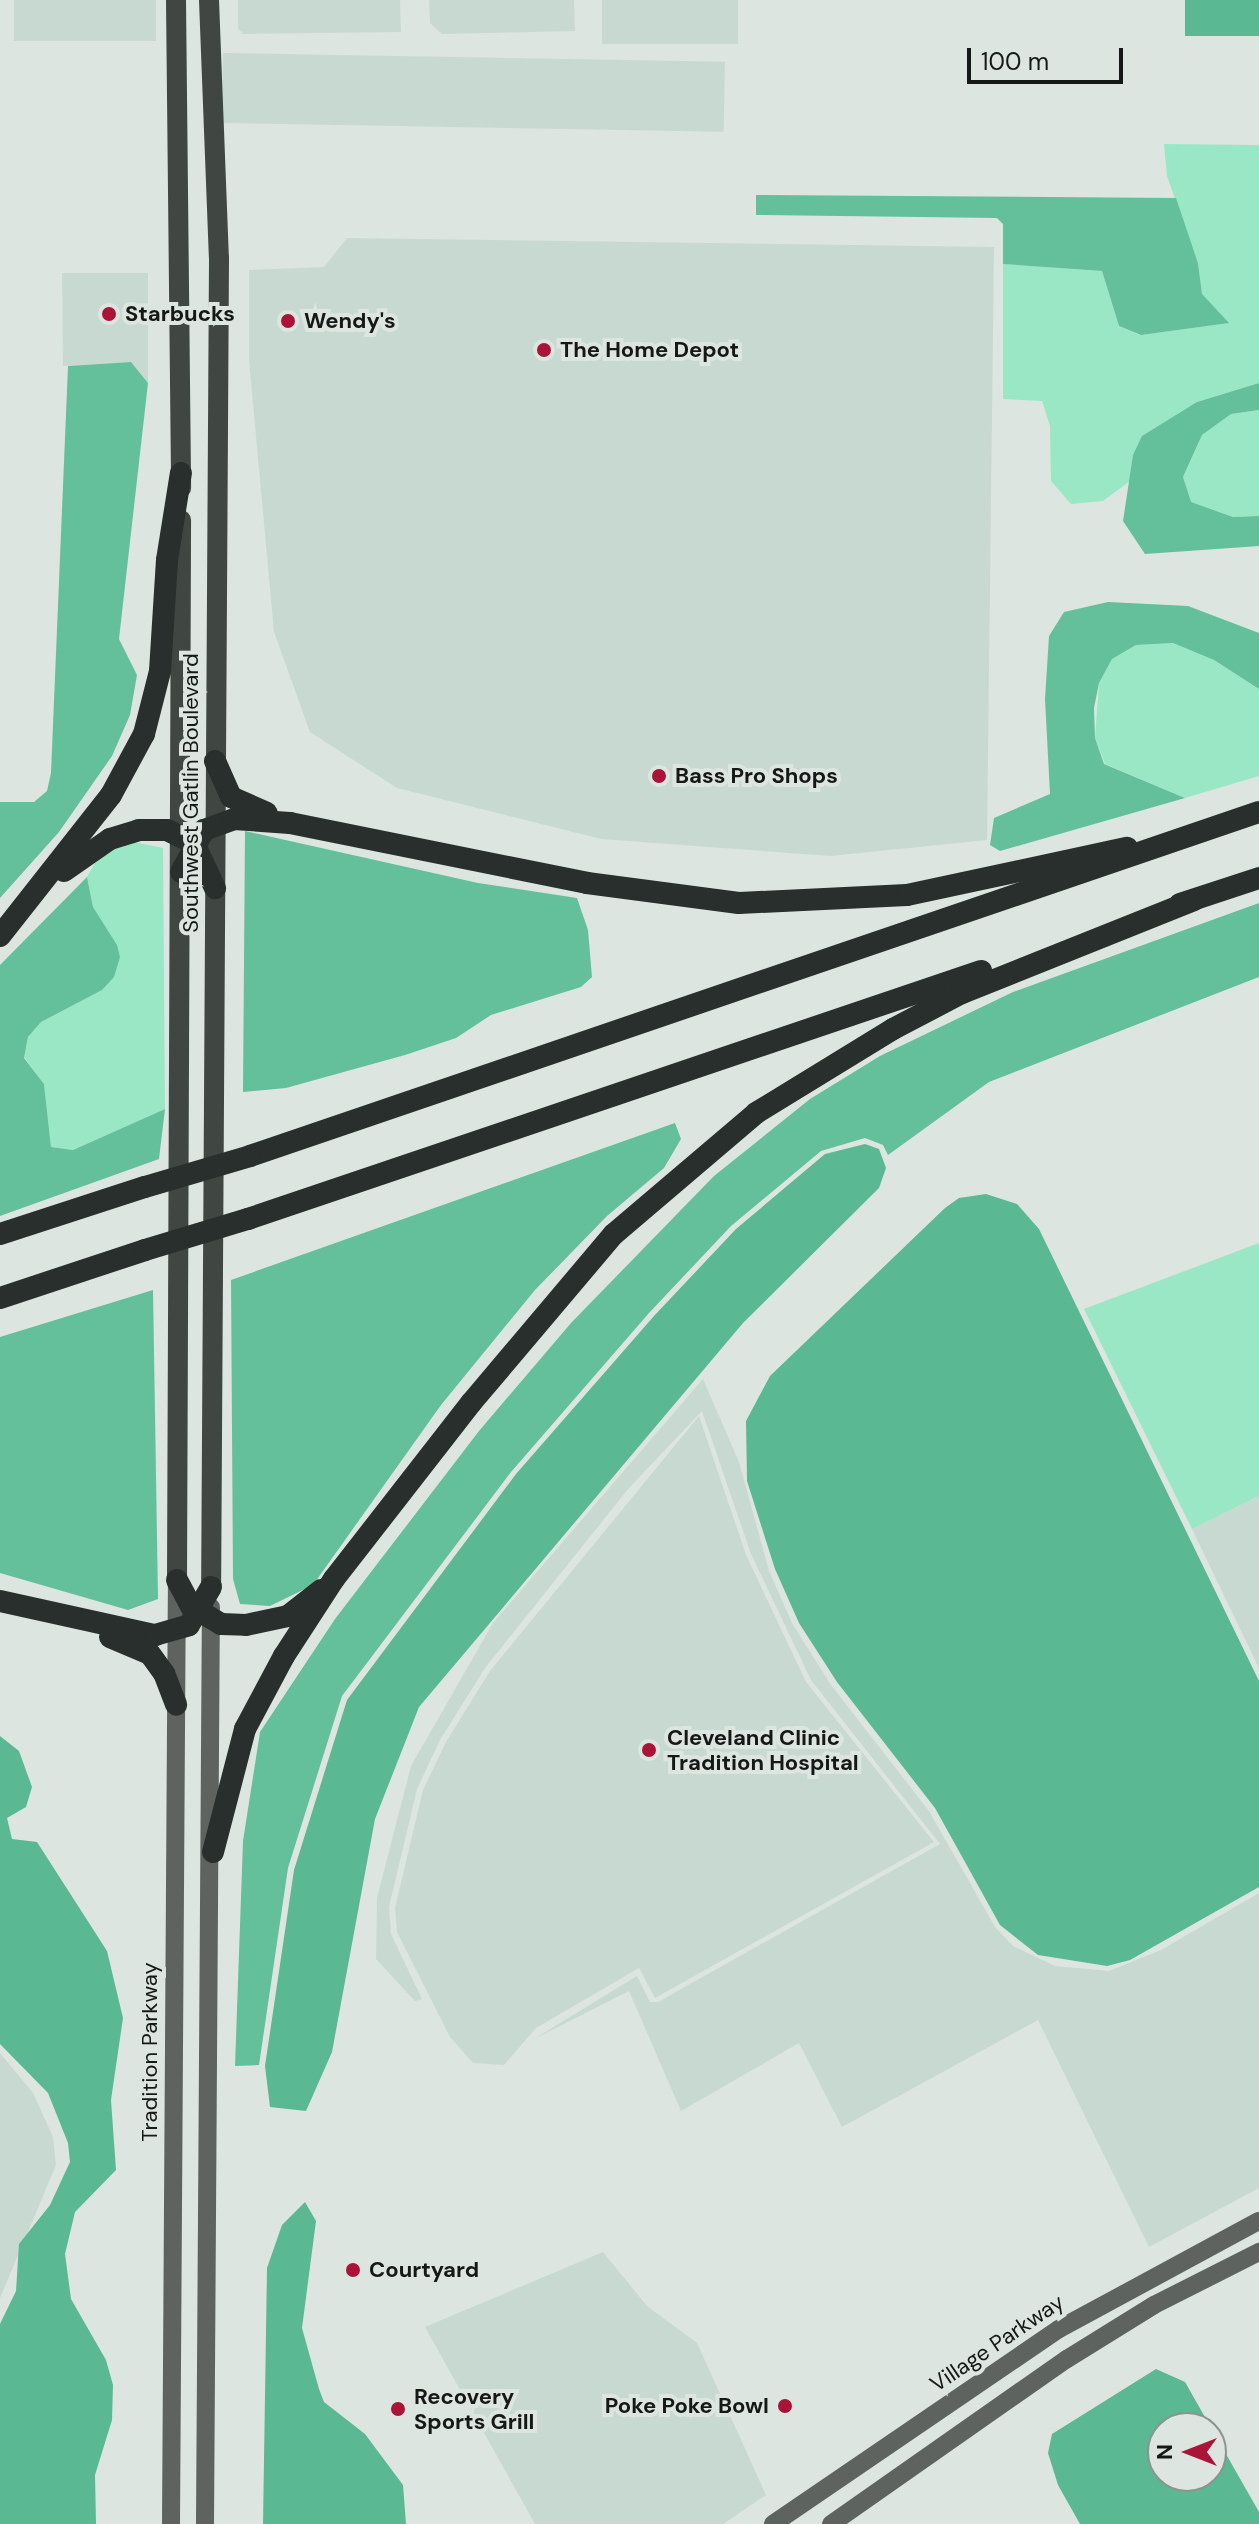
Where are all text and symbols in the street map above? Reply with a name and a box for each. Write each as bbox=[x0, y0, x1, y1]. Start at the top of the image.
scale bar bbox=[971, 32, 1127, 82]
text: 100 m bbox=[981, 46, 1049, 77]
place label: Starbucks bbox=[125, 301, 235, 327]
marker: Starbucks bbox=[100, 305, 118, 323]
place label: Wendy's bbox=[304, 308, 396, 334]
marker: Wendy's bbox=[279, 312, 297, 330]
place label: The Home Depot bbox=[560, 337, 739, 363]
marker: The Home Depot bbox=[535, 341, 553, 359]
street label: Southwest Gatlin Boulevard bbox=[178, 653, 204, 933]
place label: Bass Pro Shops bbox=[675, 763, 838, 789]
marker: Bass Pro Shops bbox=[650, 767, 668, 785]
place label: Cleveland Clinic Tradition Hospital bbox=[667, 1724, 859, 1776]
marker: Cleveland Clinic Tradition Hospital bbox=[638, 1739, 660, 1761]
street label: Tradition Parkway bbox=[137, 1962, 163, 2142]
place label: Courtyard bbox=[369, 2257, 479, 2283]
marker: Courtyard bbox=[344, 2261, 362, 2279]
street label: Village Parkway bbox=[925, 2289, 1069, 2397]
place label: Recovery Sports Grill bbox=[414, 2383, 534, 2434]
place label: Poke Poke Bowl bbox=[605, 2393, 769, 2419]
marker: Poke Poke Bowl bbox=[776, 2397, 794, 2415]
marker: Recovery Sports Grill bbox=[389, 2400, 407, 2418]
north arrow bbox=[1147, 2412, 1227, 2492]
text: N bbox=[1150, 2444, 1179, 2460]

